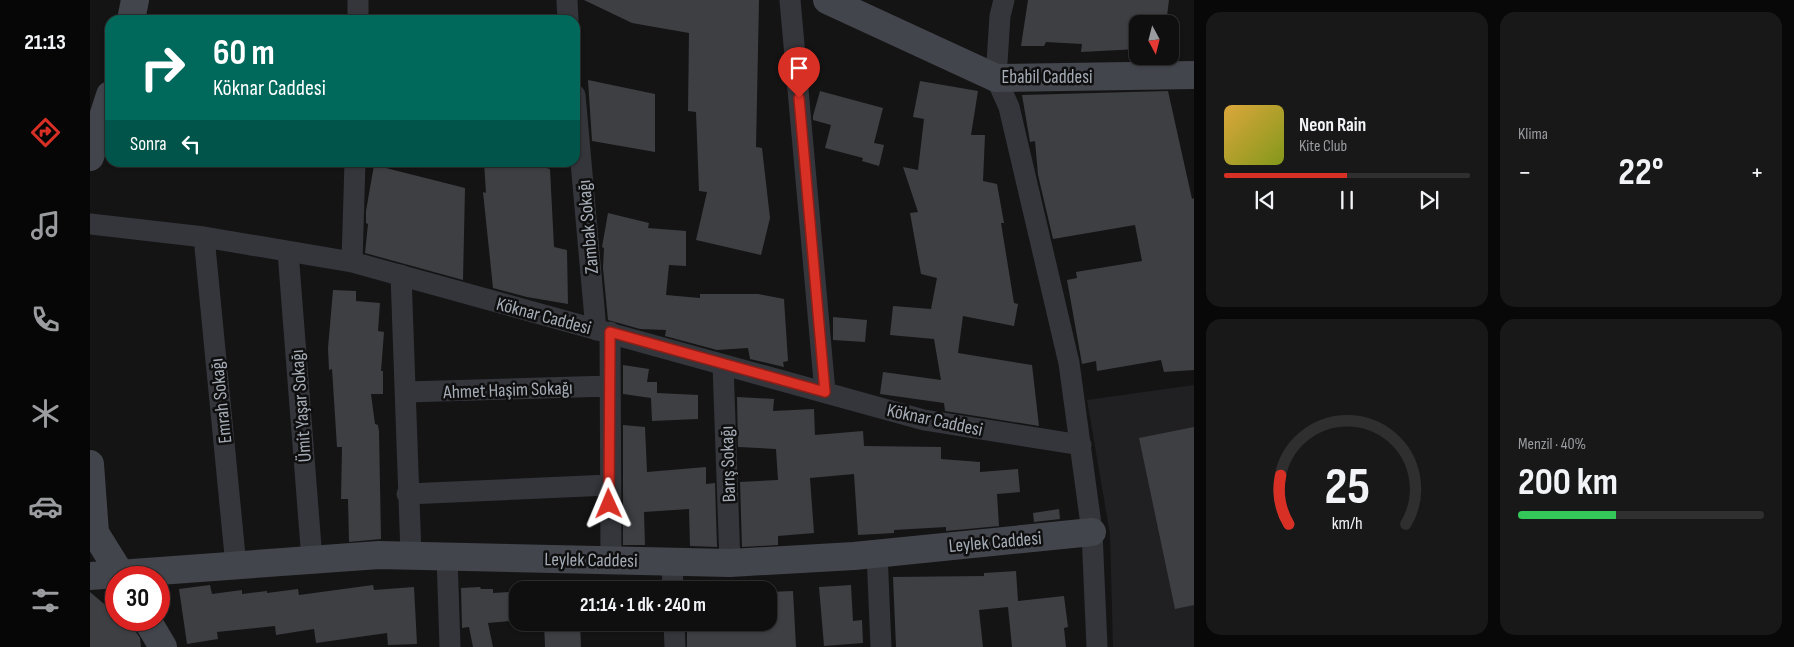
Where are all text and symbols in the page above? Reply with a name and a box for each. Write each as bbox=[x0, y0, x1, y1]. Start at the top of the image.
north arrow bbox=[1129, 15, 1179, 65]
map controls bbox=[1129, 15, 1179, 65]
text: 21:13 bbox=[24, 29, 66, 56]
text: 60 m bbox=[213, 32, 275, 75]
icon: right bbox=[130, 35, 195, 100]
pin bbox=[778, 47, 820, 98]
icon: arrive bbox=[785, 54, 813, 82]
street label: Ebabil Caddesi bbox=[1001, 66, 1093, 89]
text: Köknar Caddesi bbox=[213, 75, 326, 102]
text: Neon Rain bbox=[1299, 114, 1366, 137]
icon: directions bbox=[28, 115, 63, 150]
text: Klima bbox=[1518, 125, 1548, 144]
icon: left bbox=[177, 130, 205, 158]
text: Sonra bbox=[130, 133, 167, 156]
text: Kite Club bbox=[1299, 137, 1347, 156]
text: 22° bbox=[1618, 150, 1664, 195]
text: − bbox=[1518, 156, 1532, 189]
text: + bbox=[1750, 156, 1764, 189]
street label: Zambak Sokağı bbox=[573, 179, 604, 275]
icon: previous bbox=[1251, 186, 1279, 214]
icon: pause bbox=[1333, 186, 1361, 214]
icon: next bbox=[1415, 186, 1443, 214]
icon: music bbox=[28, 208, 63, 243]
street label: Köknar Caddesi bbox=[494, 293, 594, 340]
icon: phone bbox=[28, 302, 63, 337]
street label: Ümit Yaşar Sokağı bbox=[286, 349, 317, 463]
street label: Emrah Sokağı bbox=[206, 357, 237, 444]
street label: Ahmet Haşim Sokağı bbox=[442, 377, 573, 404]
icon: climate bbox=[28, 396, 63, 431]
street label: Köknar Caddesi bbox=[885, 399, 985, 442]
street label: Barış Sokağı bbox=[716, 425, 741, 503]
text: Menzil · 40% bbox=[1518, 435, 1586, 454]
text: 25 bbox=[1324, 456, 1370, 519]
text: 200 km bbox=[1518, 460, 1618, 505]
position arrow bbox=[582, 477, 634, 529]
icon: car bbox=[28, 489, 63, 524]
text: km/h bbox=[1332, 513, 1362, 534]
street label: Leylek Caddesi bbox=[948, 527, 1043, 558]
street label: Leylek Caddesi bbox=[544, 548, 638, 573]
speed limit sign: 30 bbox=[105, 566, 170, 631]
icon: filters bbox=[28, 583, 63, 618]
text: 21:14 · 1 dk · 240 m bbox=[580, 594, 706, 617]

